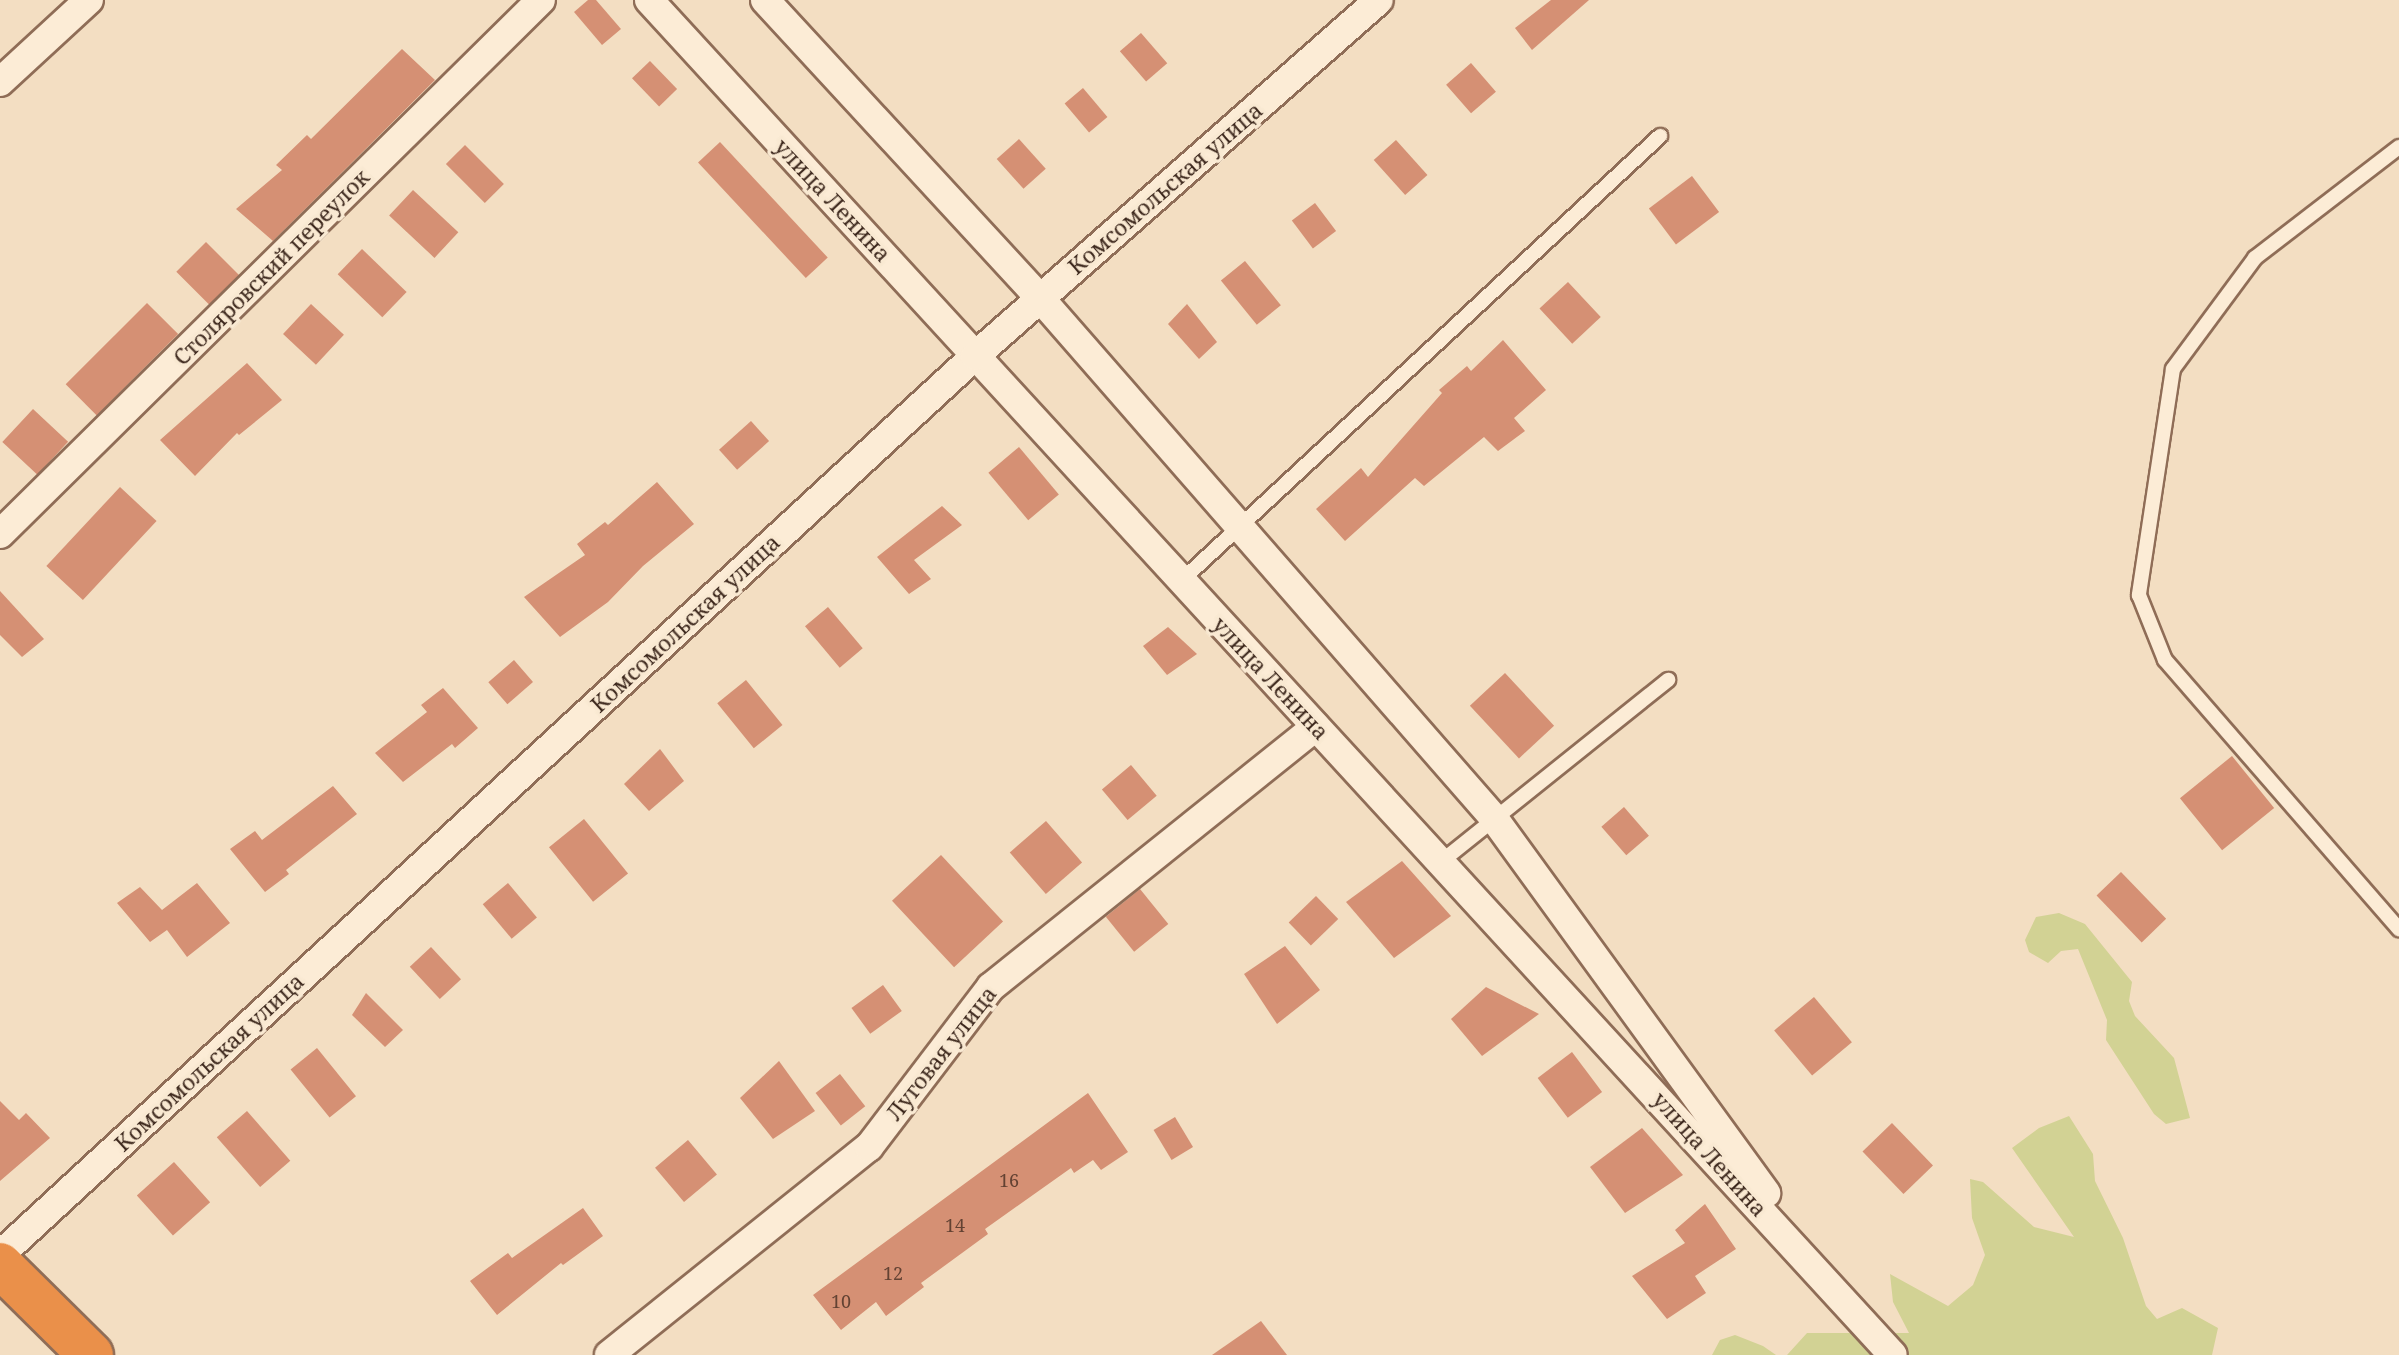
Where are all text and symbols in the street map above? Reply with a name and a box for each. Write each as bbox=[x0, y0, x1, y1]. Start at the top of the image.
street label: Комсомольская улица bbox=[1063, 96, 1267, 280]
street label: улица Ленина bbox=[769, 133, 897, 267]
street label: Столяровский переулок bbox=[168, 164, 374, 370]
street label: Комсомольская улица bbox=[585, 529, 785, 717]
street label: улица Ленина bbox=[1207, 611, 1335, 745]
street label: Комсомольская улица bbox=[109, 968, 309, 1156]
street label: Луговая улица bbox=[881, 981, 1001, 1125]
street label: улица Ленина bbox=[1647, 1086, 1773, 1222]
house number: 16 bbox=[999, 1169, 1019, 1191]
house number: 14 bbox=[945, 1214, 965, 1236]
house number: 12 bbox=[883, 1262, 903, 1284]
house number: 10 bbox=[831, 1290, 851, 1312]

